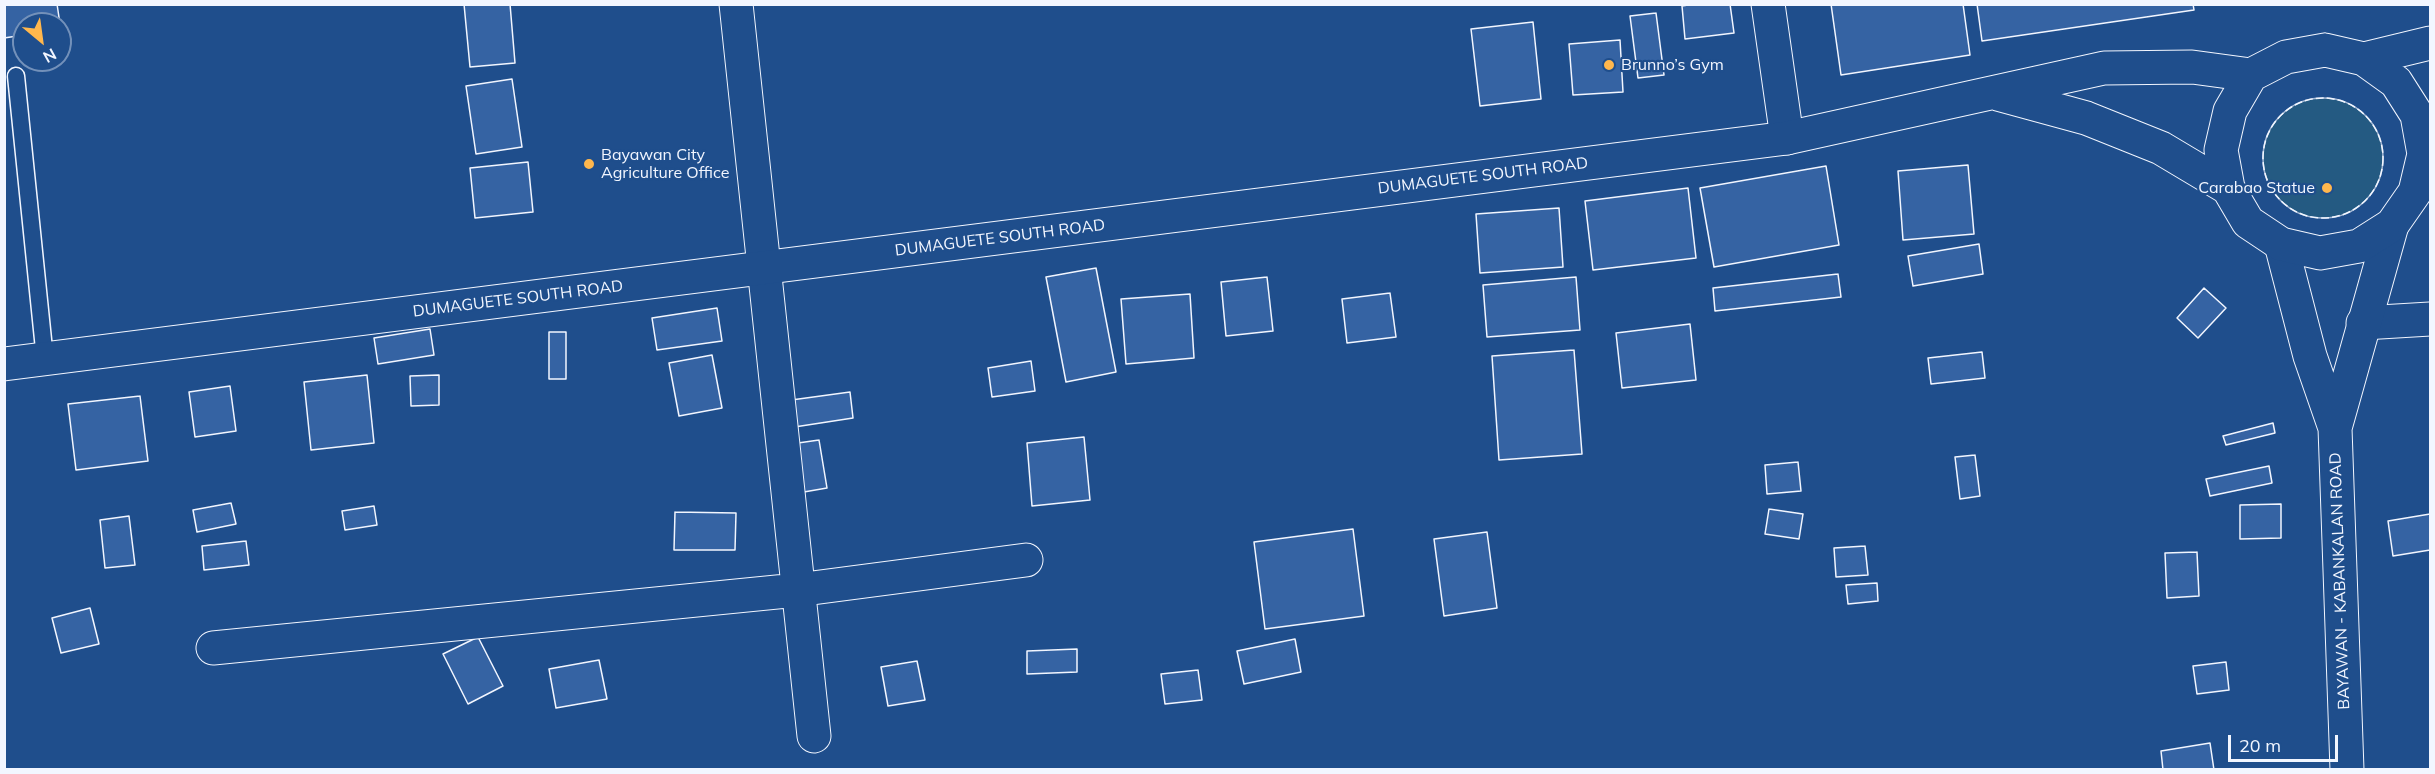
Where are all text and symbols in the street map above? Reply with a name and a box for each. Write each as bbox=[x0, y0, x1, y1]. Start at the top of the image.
north arrow bbox=[12, 12, 72, 72]
text: N bbox=[40, 44, 60, 68]
place label: Brunno’s Gym bbox=[1621, 55, 1724, 75]
marker: Brunno’s Gym bbox=[1602, 58, 1616, 72]
place label: Bayawan City Agriculture Office bbox=[601, 145, 729, 183]
street label: DUMAGUETE SOUTH ROAD bbox=[1377, 154, 1589, 198]
marker: Bayawan City Agriculture Office bbox=[582, 157, 596, 171]
place label: Carabao Statue bbox=[2198, 178, 2315, 198]
marker: Carabao Statue bbox=[2320, 181, 2334, 195]
street label: DUMAGUETE SOUTH ROAD bbox=[894, 216, 1106, 260]
street label: DUMAGUETE SOUTH ROAD bbox=[412, 277, 624, 321]
street label: BAYAWAN - KABANKALAN ROAD bbox=[2326, 452, 2354, 710]
scale bar bbox=[2231, 723, 2340, 761]
text: 20 m bbox=[2239, 734, 2281, 757]

